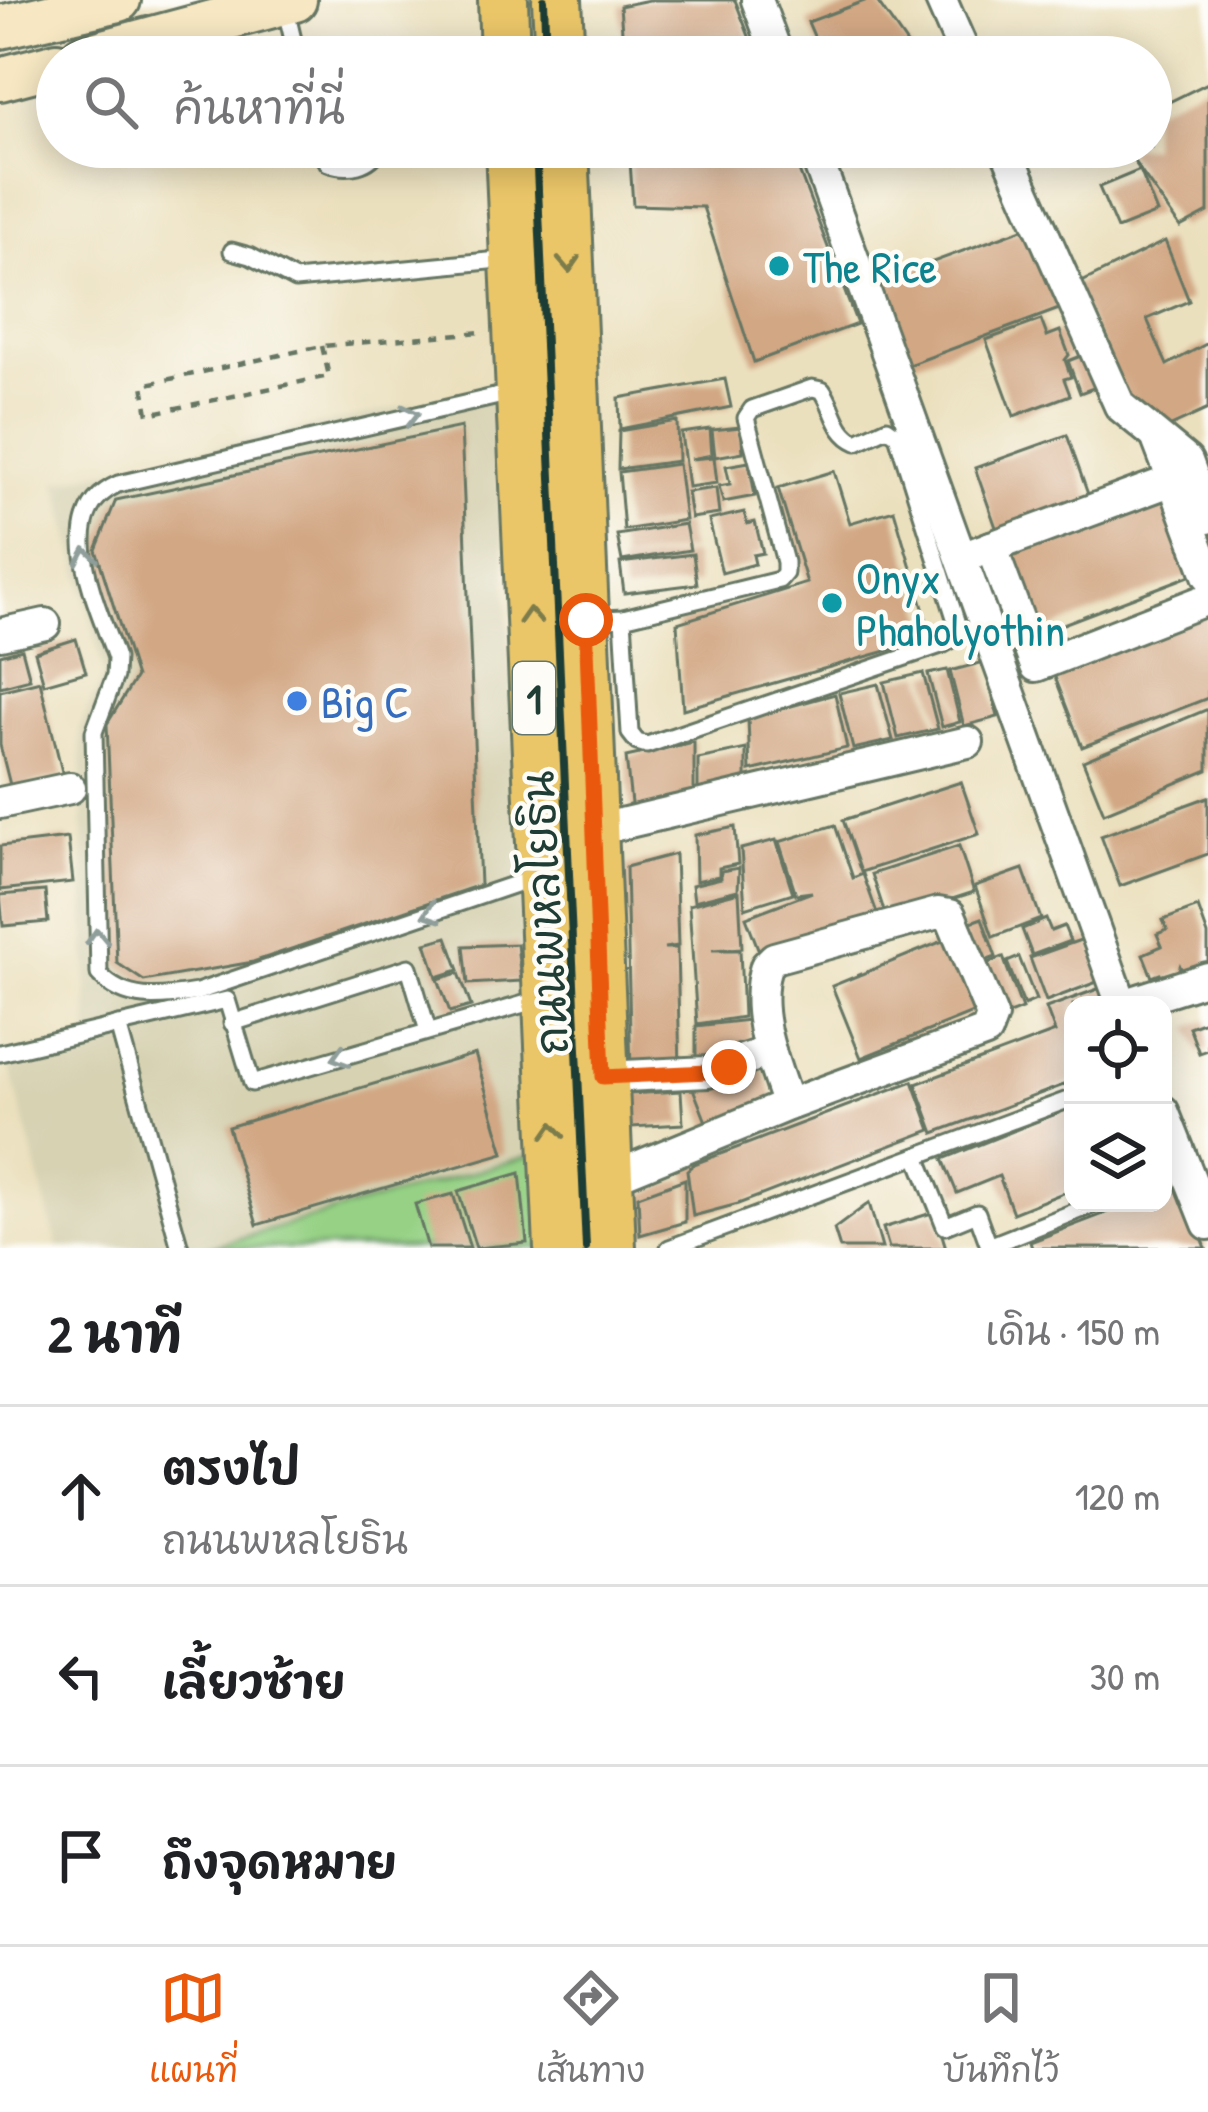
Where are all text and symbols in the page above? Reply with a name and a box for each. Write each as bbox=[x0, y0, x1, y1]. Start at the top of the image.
search box bbox=[36, 36, 1172, 168]
icon: search bbox=[78, 69, 144, 135]
text: ค้นหาที่นี่ bbox=[174, 77, 345, 138]
place label: The Rice bbox=[803, 236, 937, 297]
marker: The Rice bbox=[766, 253, 792, 279]
one-way arrow bbox=[556, 255, 582, 274]
one-way arrow bbox=[401, 404, 421, 429]
one-way arrow bbox=[74, 547, 100, 566]
place label: Onyx Phaholyothin bbox=[856, 547, 1065, 660]
marker: Onyx Phaholyothin bbox=[819, 590, 845, 616]
route start bbox=[559, 593, 613, 647]
one-way arrow bbox=[517, 606, 543, 625]
road number: 1 bbox=[513, 662, 555, 734]
place label: Big C bbox=[321, 671, 409, 732]
marker: Big C bbox=[284, 688, 310, 714]
street label: ถนนพหลโยธิน bbox=[506, 770, 582, 1056]
one-way arrow bbox=[422, 899, 443, 923]
one-way arrow bbox=[84, 927, 110, 946]
map controls bbox=[1064, 996, 1172, 1212]
button: locate bbox=[1064, 996, 1172, 1104]
route end bbox=[702, 1040, 756, 1094]
one-way arrow bbox=[330, 1043, 351, 1068]
button: layers bbox=[1064, 1104, 1172, 1212]
one-way arrow bbox=[540, 1121, 566, 1140]
text: 2 นาที bbox=[48, 1299, 182, 1368]
text: เดิน · 150 m bbox=[985, 1304, 1160, 1357]
text: ตรงไป bbox=[162, 1437, 300, 1498]
icon: ahead bbox=[48, 1463, 114, 1529]
text: 120 m bbox=[1075, 1469, 1160, 1522]
text: ถนนพหลโยธิน bbox=[162, 1513, 408, 1566]
icon: left bbox=[48, 1643, 114, 1709]
text: 30 m bbox=[1090, 1649, 1160, 1702]
text: เลี้ยวซ้าย bbox=[162, 1651, 345, 1712]
icon: arrive bbox=[48, 1823, 114, 1889]
text: ถึงจุดหมาย bbox=[162, 1831, 397, 1892]
tab: แผนที่ bbox=[149, 1965, 238, 2095]
tab: เส้นทาง bbox=[536, 1965, 645, 2095]
tab: บันทึกไว้ bbox=[943, 1965, 1059, 2095]

